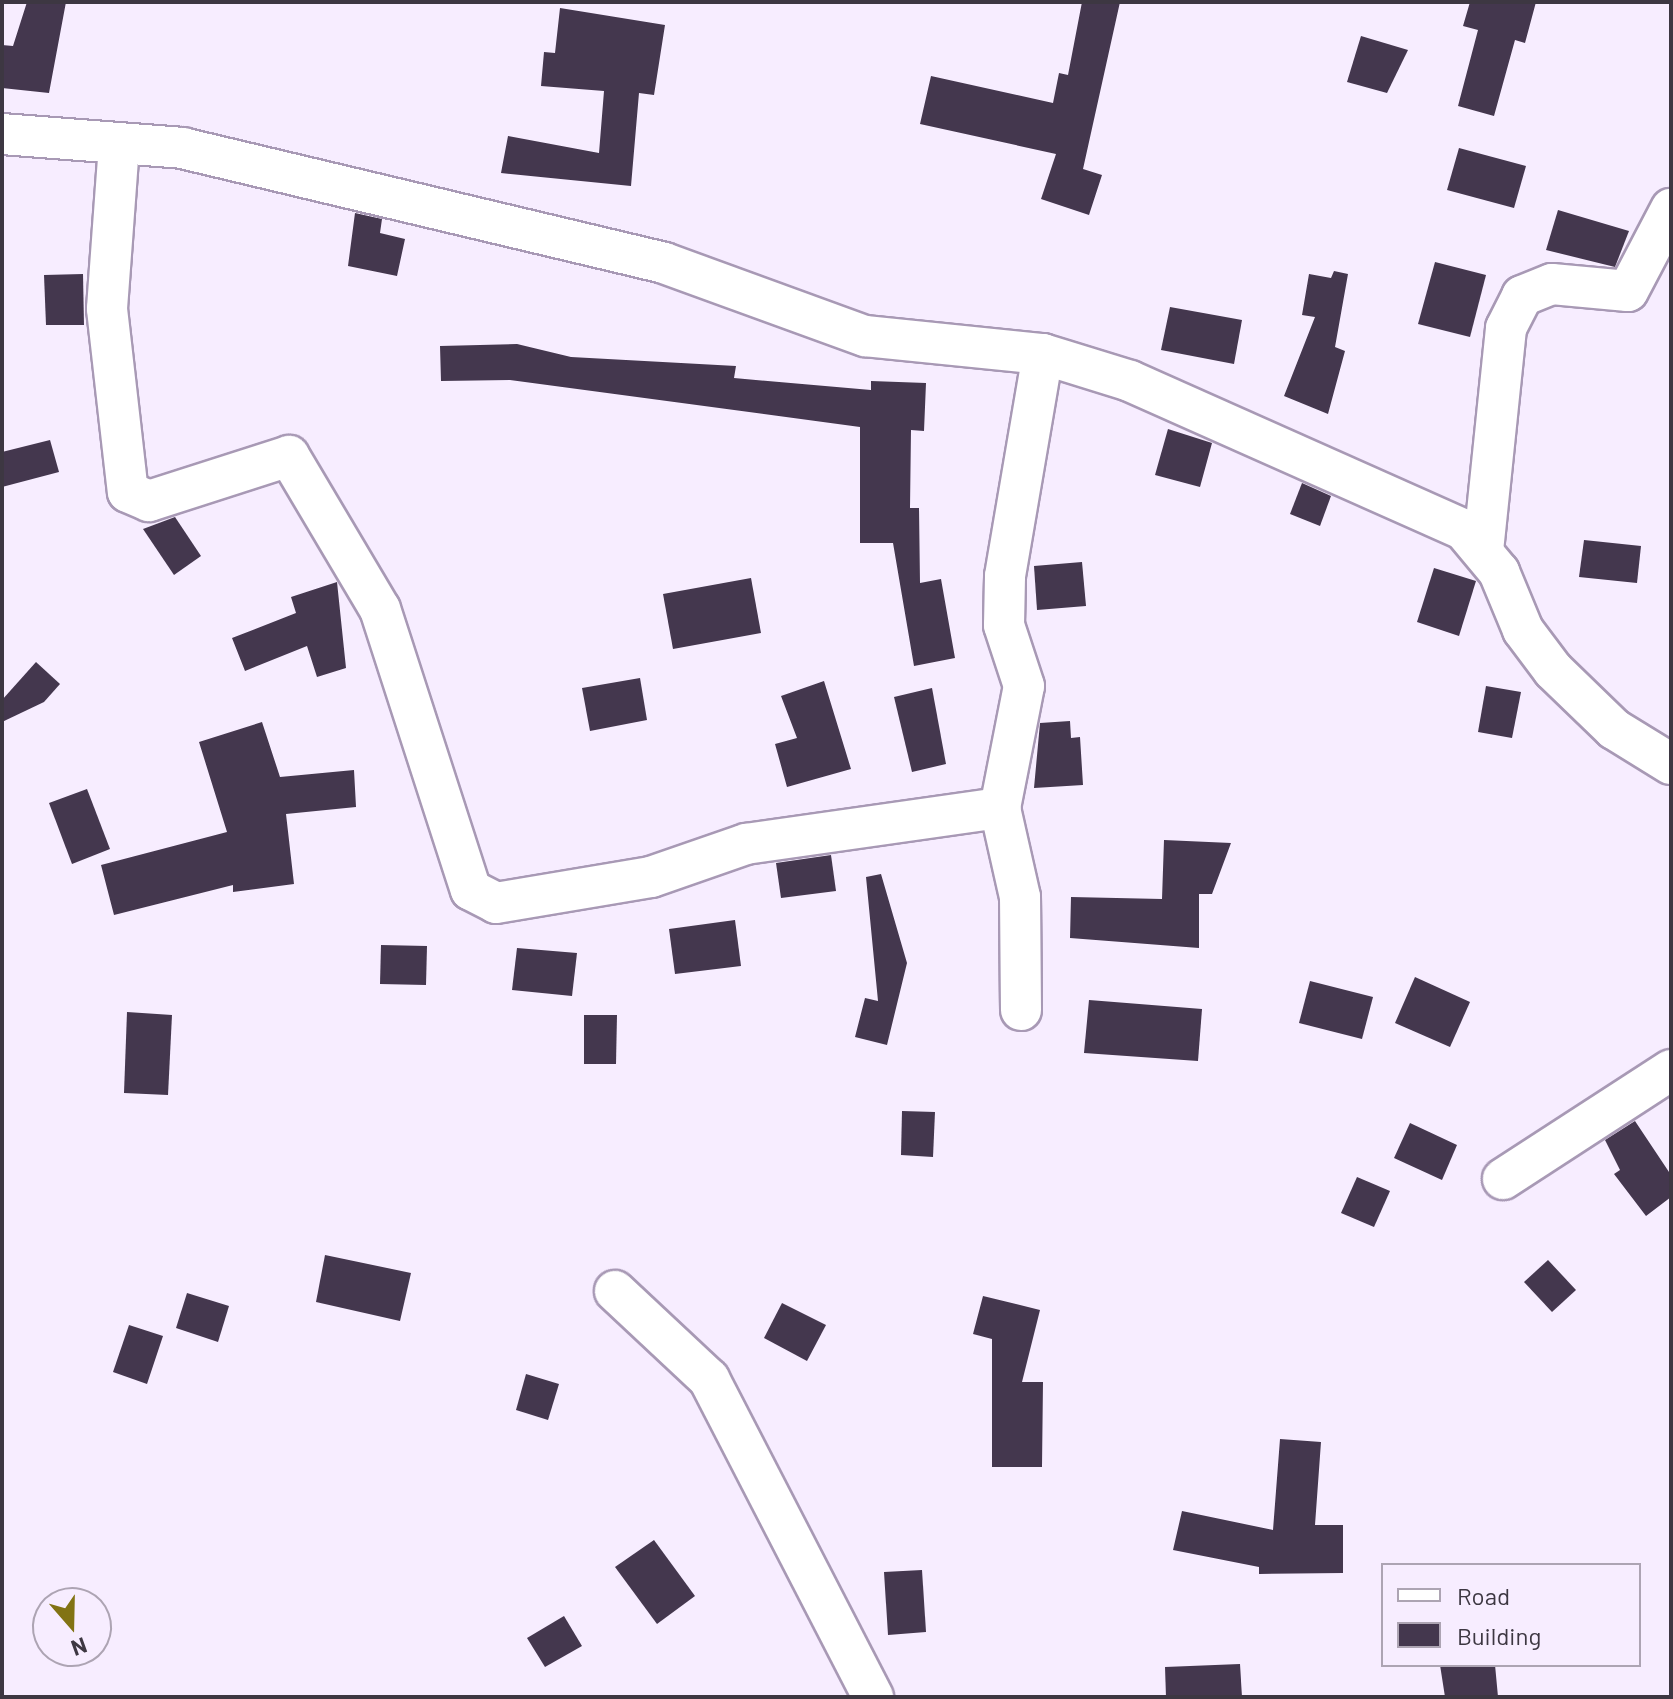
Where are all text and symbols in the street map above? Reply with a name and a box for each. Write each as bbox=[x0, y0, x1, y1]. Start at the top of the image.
legend bbox=[1381, 1563, 1641, 1667]
text: Road bbox=[1457, 1581, 1510, 1610]
north arrow bbox=[32, 1587, 112, 1667]
text: Building bbox=[1457, 1621, 1541, 1650]
text: N bbox=[68, 1633, 91, 1662]

